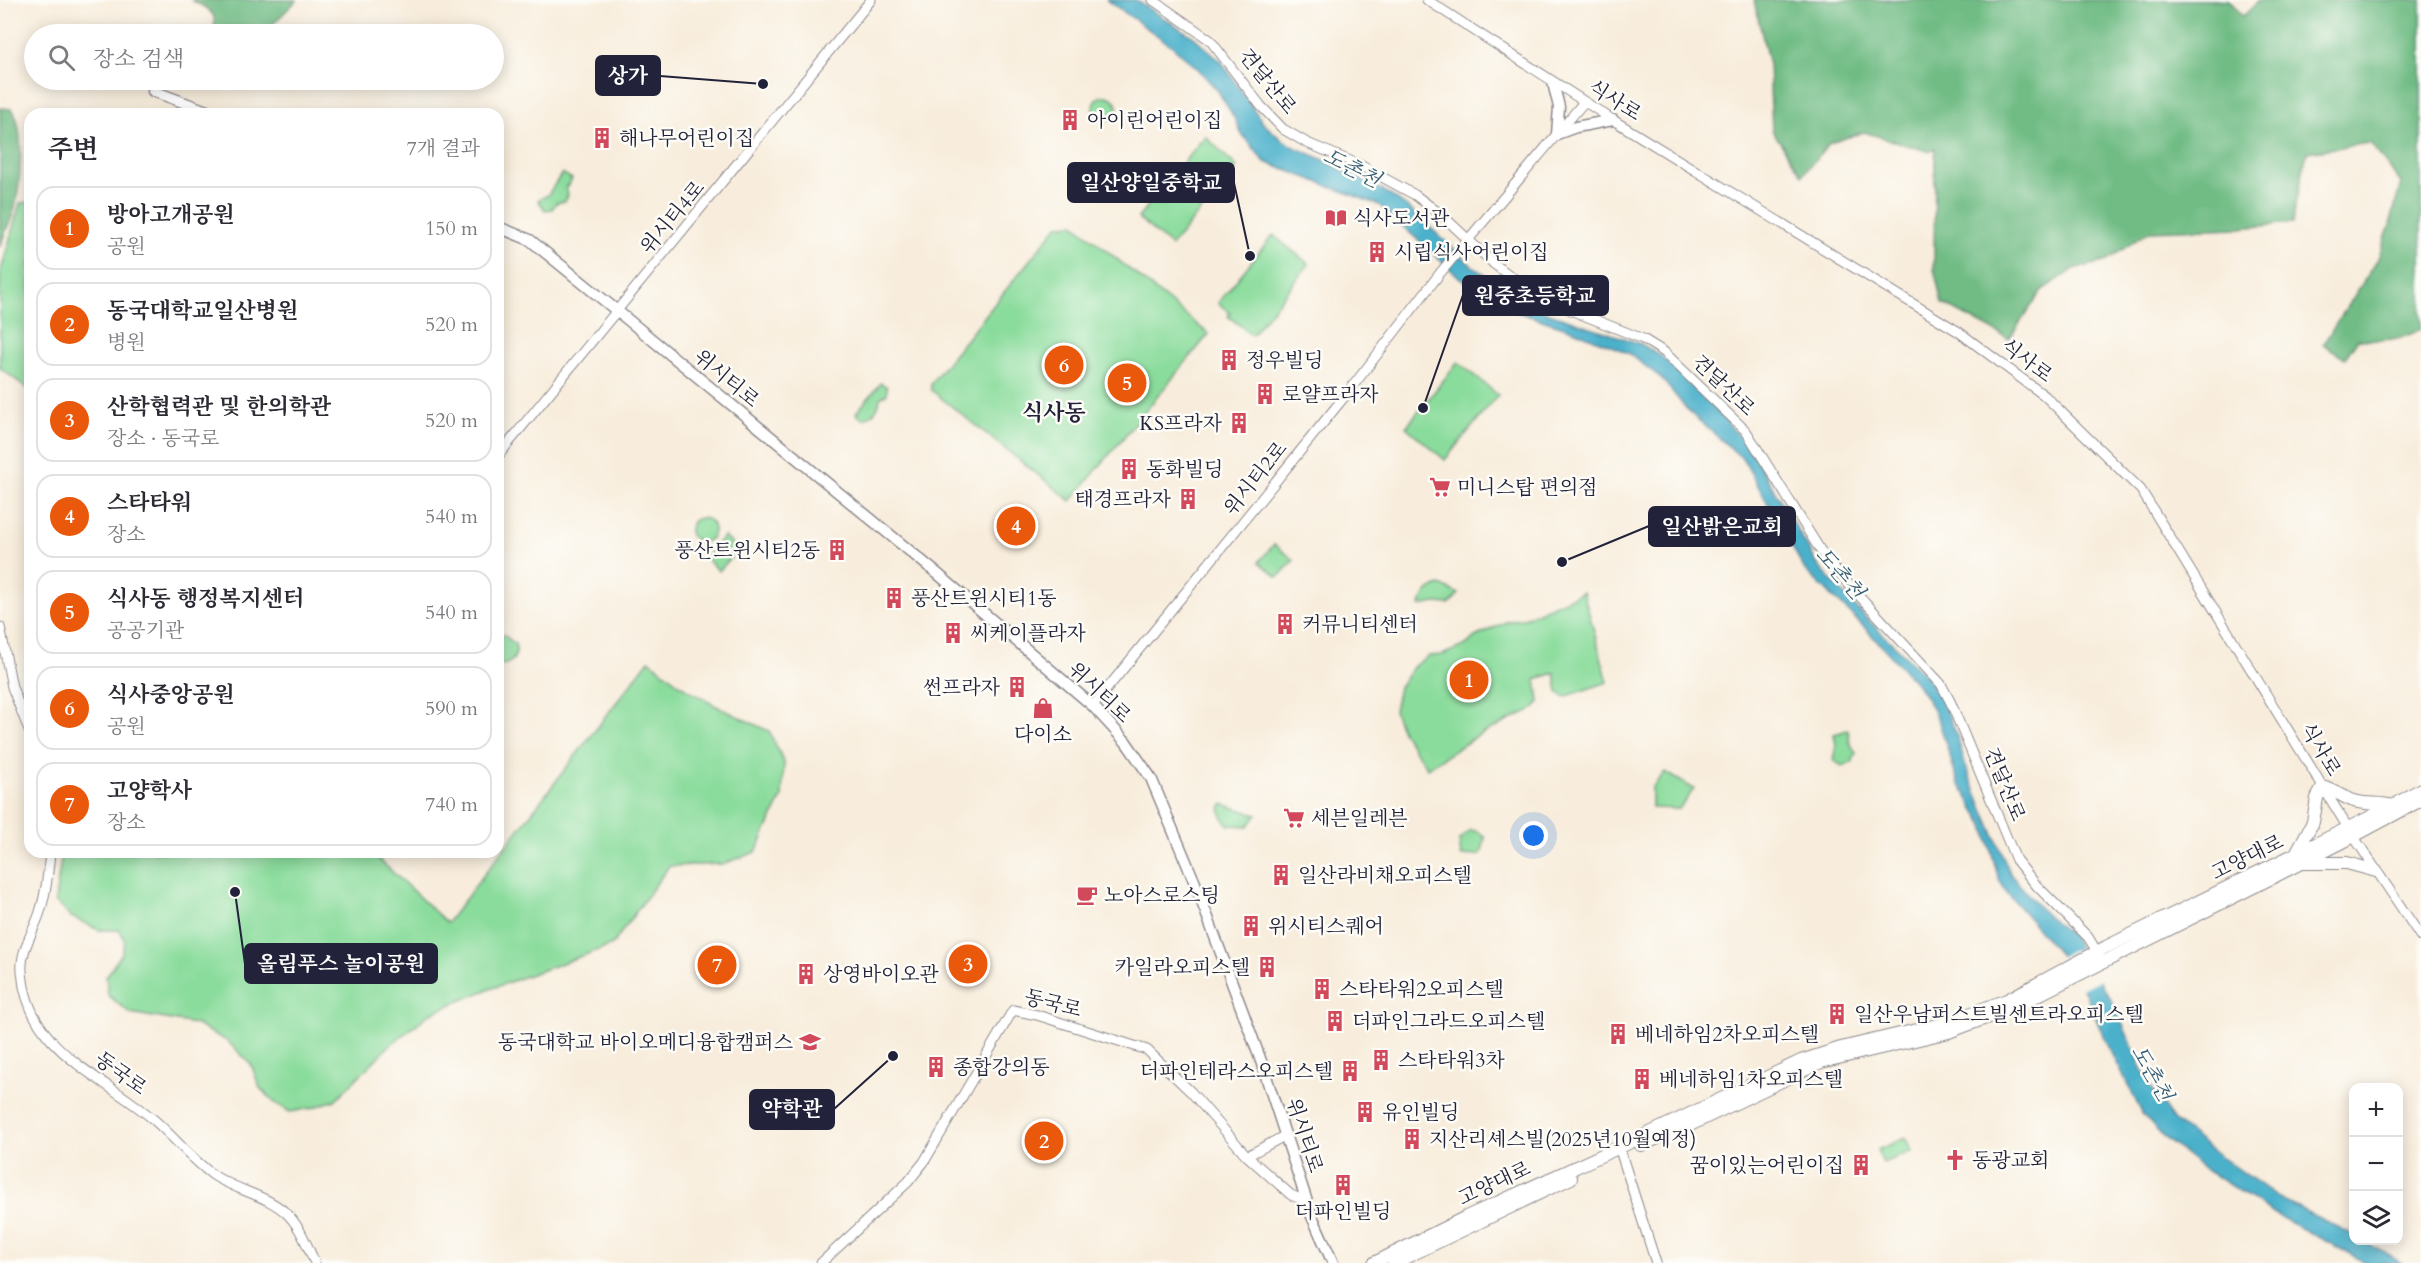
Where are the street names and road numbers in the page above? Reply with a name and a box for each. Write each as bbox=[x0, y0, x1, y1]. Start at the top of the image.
street label: 견달산로 bbox=[1233, 43, 1302, 120]
street label: 식사로 bbox=[1583, 74, 1646, 127]
street label: 위시티4로 bbox=[634, 175, 711, 260]
street label: 식사로 bbox=[1995, 332, 2058, 389]
street label: 위시티로 bbox=[688, 343, 765, 414]
street label: 견달산로 bbox=[1686, 349, 1761, 422]
street label: 위시티2로 bbox=[1217, 436, 1293, 521]
street label: 위시티로 bbox=[1062, 656, 1137, 729]
street label: 식사로 bbox=[2294, 717, 2347, 781]
street label: 견달산로 bbox=[1978, 743, 2032, 825]
street label: 고양대로 bbox=[2207, 828, 2288, 887]
street label: 동국로 bbox=[1021, 983, 1084, 1024]
street label: 동국로 bbox=[89, 1045, 152, 1101]
street label: 위시티로 bbox=[1280, 1094, 1329, 1176]
street label: 고양대로 bbox=[1453, 1155, 1535, 1212]

